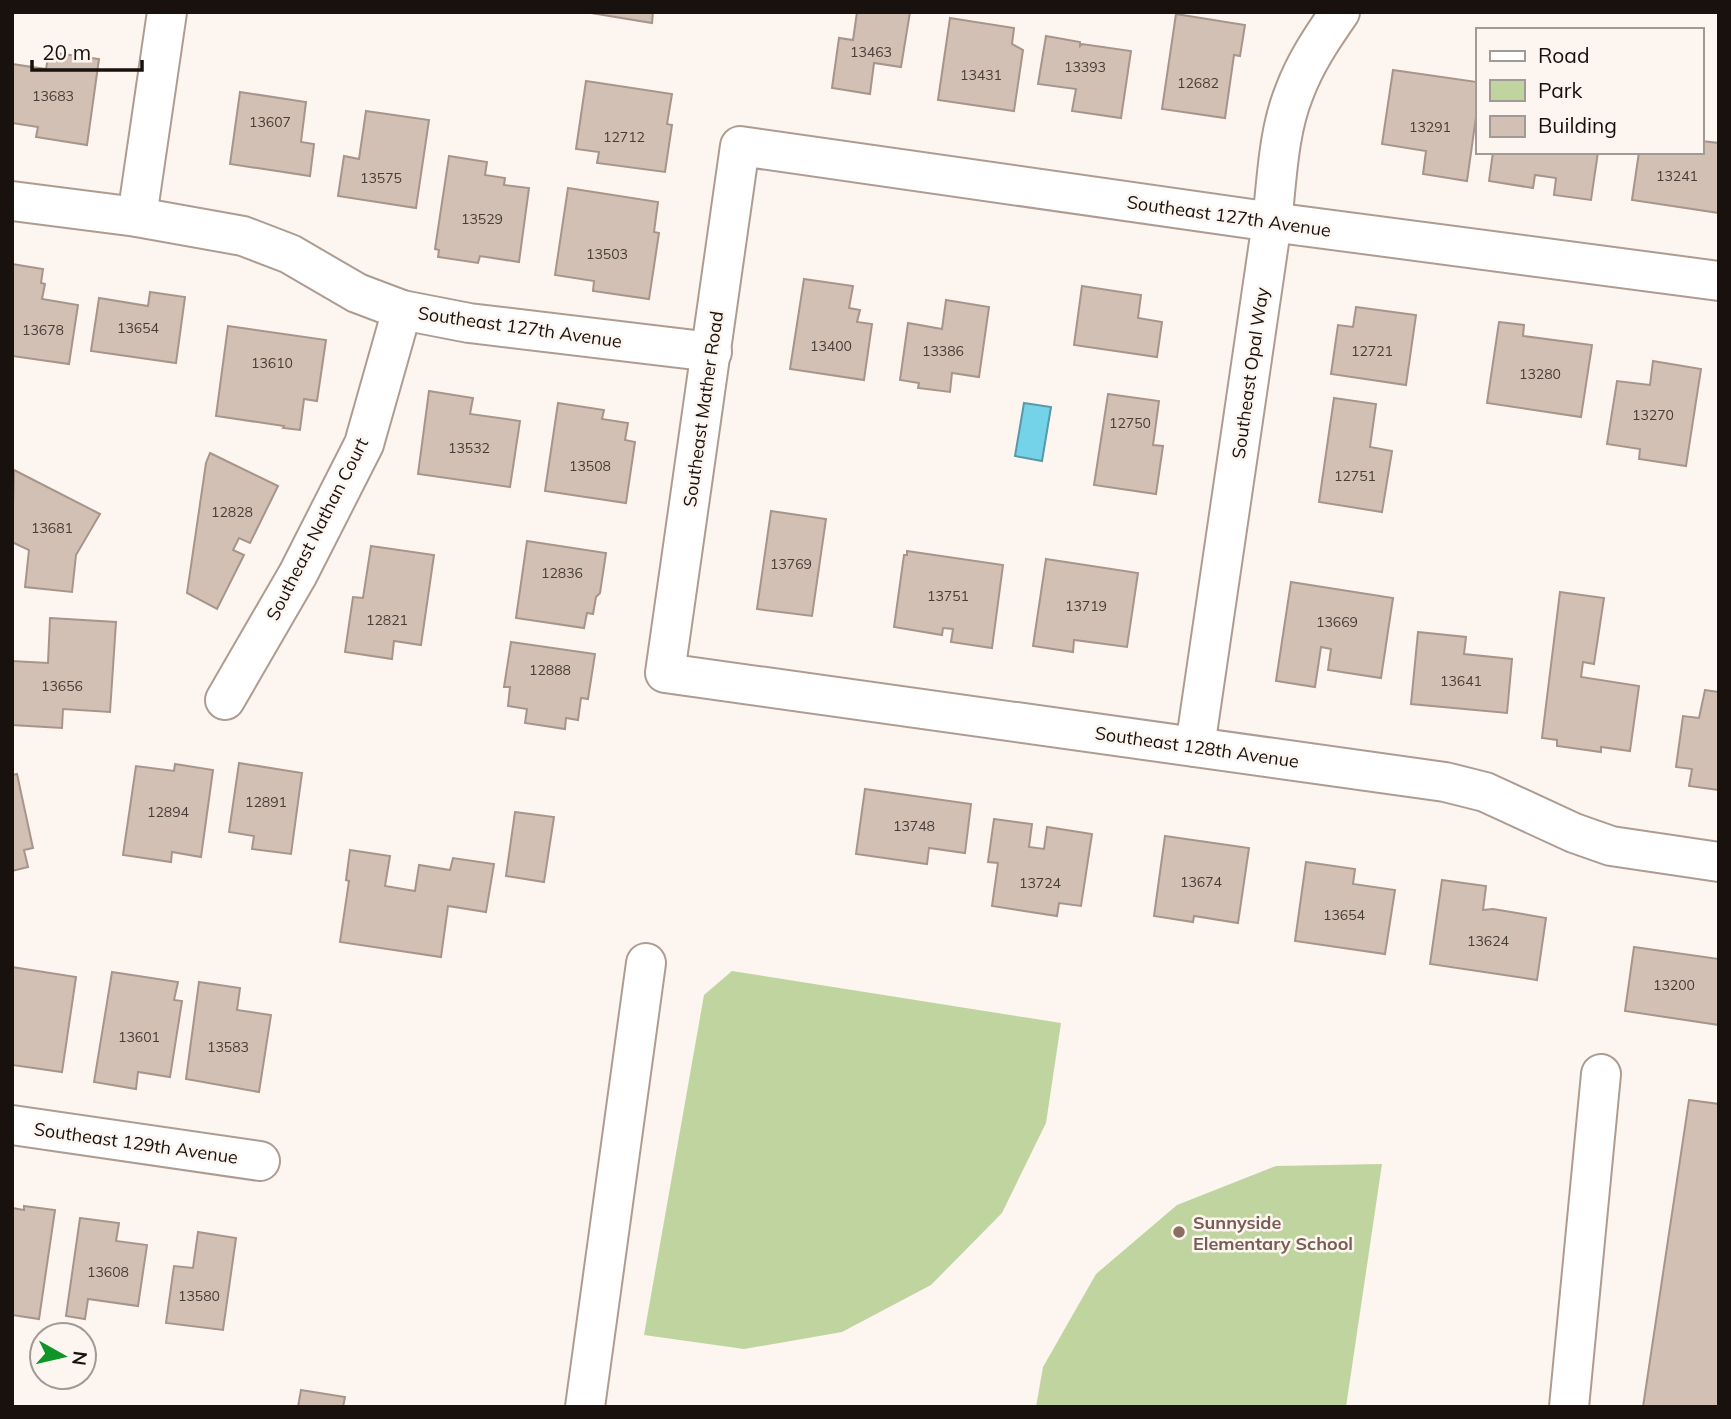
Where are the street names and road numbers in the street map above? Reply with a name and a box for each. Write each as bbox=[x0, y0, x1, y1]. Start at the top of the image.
street label: Southeast 127th Avenue bbox=[1125, 190, 1333, 242]
street label: Southeast Opal Way bbox=[1227, 285, 1273, 460]
street label: Southeast 127th Avenue bbox=[416, 301, 624, 353]
street label: Southeast Mather Road bbox=[678, 310, 728, 508]
street label: Southeast Nathan Court bbox=[261, 434, 373, 624]
street label: Southeast 128th Avenue bbox=[1093, 721, 1301, 773]
street label: Southeast 129th Avenue bbox=[32, 1117, 240, 1169]

